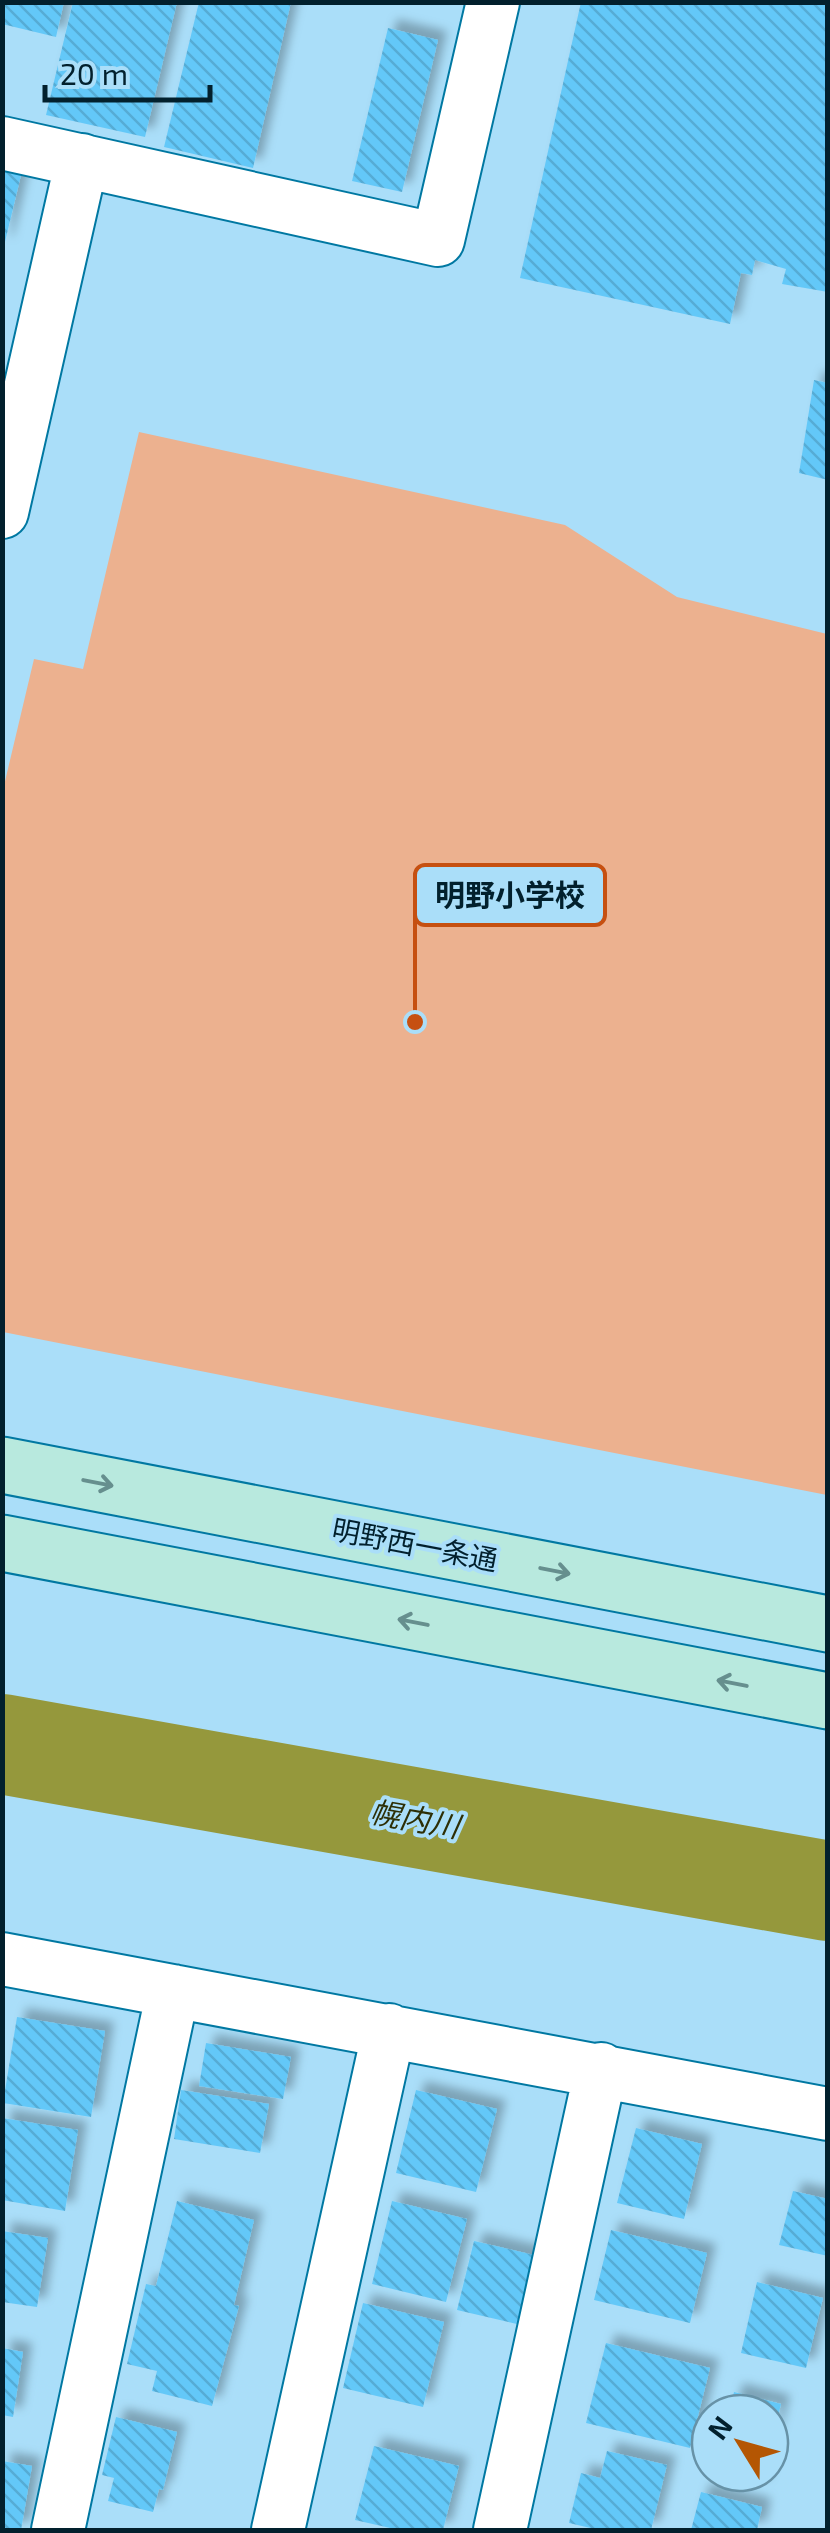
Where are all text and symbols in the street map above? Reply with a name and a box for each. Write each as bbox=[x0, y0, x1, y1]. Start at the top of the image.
scale bar bbox=[45, 40, 210, 102]
text: 20 m bbox=[60, 55, 128, 91]
callout: 明野小学校 bbox=[415, 865, 605, 925]
text: 明野小学校 bbox=[435, 876, 585, 912]
one-way arrow bbox=[81, 1475, 113, 1494]
street label: 明野西一条通 bbox=[329, 1511, 501, 1577]
one-way arrow bbox=[538, 1562, 571, 1581]
one-way arrow bbox=[397, 1611, 429, 1630]
one-way arrow bbox=[716, 1673, 749, 1692]
water label: 幌内川 bbox=[368, 1792, 465, 1844]
north arrow bbox=[690, 2393, 790, 2493]
text: N bbox=[700, 2409, 739, 2446]

